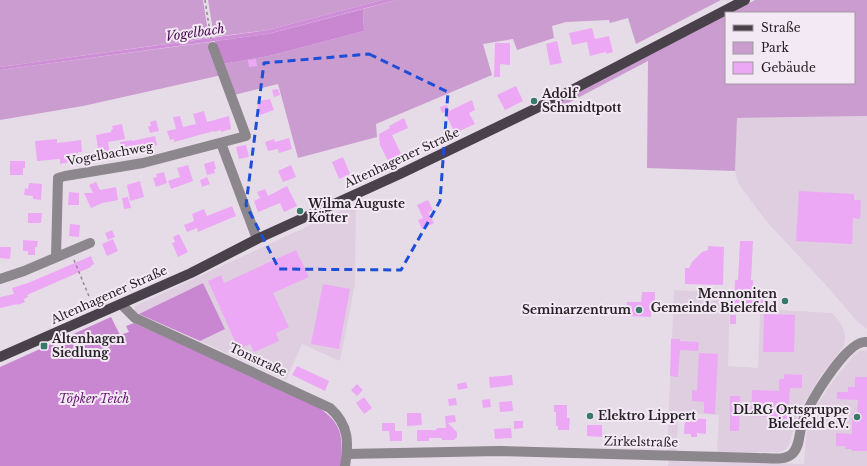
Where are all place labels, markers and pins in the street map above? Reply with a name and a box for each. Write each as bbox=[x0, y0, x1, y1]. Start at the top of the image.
place label: Adolf Schmidtpott bbox=[541, 86, 622, 115]
marker: Adolf Schmidtpott bbox=[529, 96, 539, 106]
place label: Wilma Auguste Kötter bbox=[307, 196, 405, 225]
marker: Wilma Auguste Kötter bbox=[295, 206, 305, 216]
place label: Mennoniten Gemeinde Bielefeld bbox=[651, 286, 778, 315]
marker: Mennoniten Gemeinde Bielefeld bbox=[780, 296, 790, 306]
place label: Seminarzentrum bbox=[522, 302, 632, 317]
marker: Seminarzentrum bbox=[634, 305, 644, 315]
place label: Altenhagen Siedlung bbox=[51, 331, 125, 360]
marker: Altenhagen Siedlung bbox=[39, 341, 49, 351]
place label: DLRG Ortsgruppe Bielefeld e.V. bbox=[733, 402, 849, 431]
place label: Elektro Lippert bbox=[598, 408, 696, 423]
marker: Elektro Lippert bbox=[585, 411, 595, 421]
marker: DLRG Ortsgruppe Bielefeld e.V. bbox=[852, 412, 862, 422]

